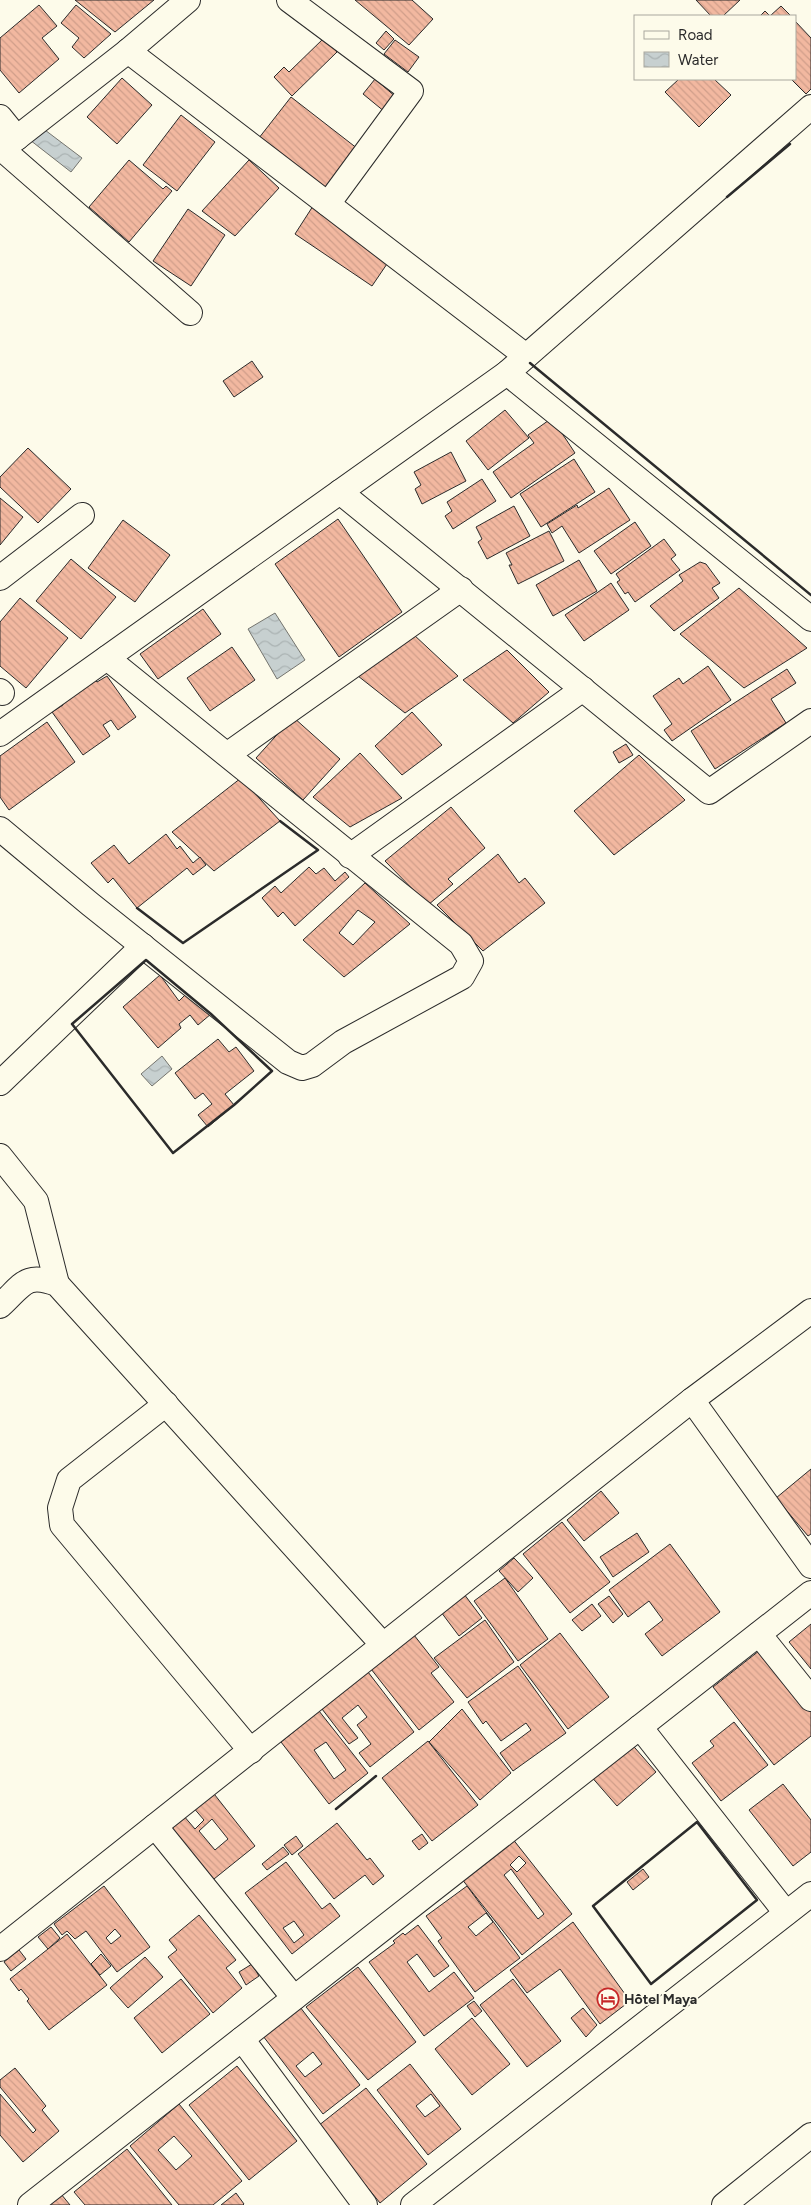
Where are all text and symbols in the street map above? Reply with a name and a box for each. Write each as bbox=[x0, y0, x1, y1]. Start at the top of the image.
legend bbox=[634, 15, 796, 80]
text: Road bbox=[678, 26, 713, 44]
text: Water bbox=[678, 51, 718, 69]
hotel icon: Hôtel Maya bbox=[596, 1987, 620, 2011]
place label: Hôtel Maya bbox=[624, 1991, 697, 2008]

